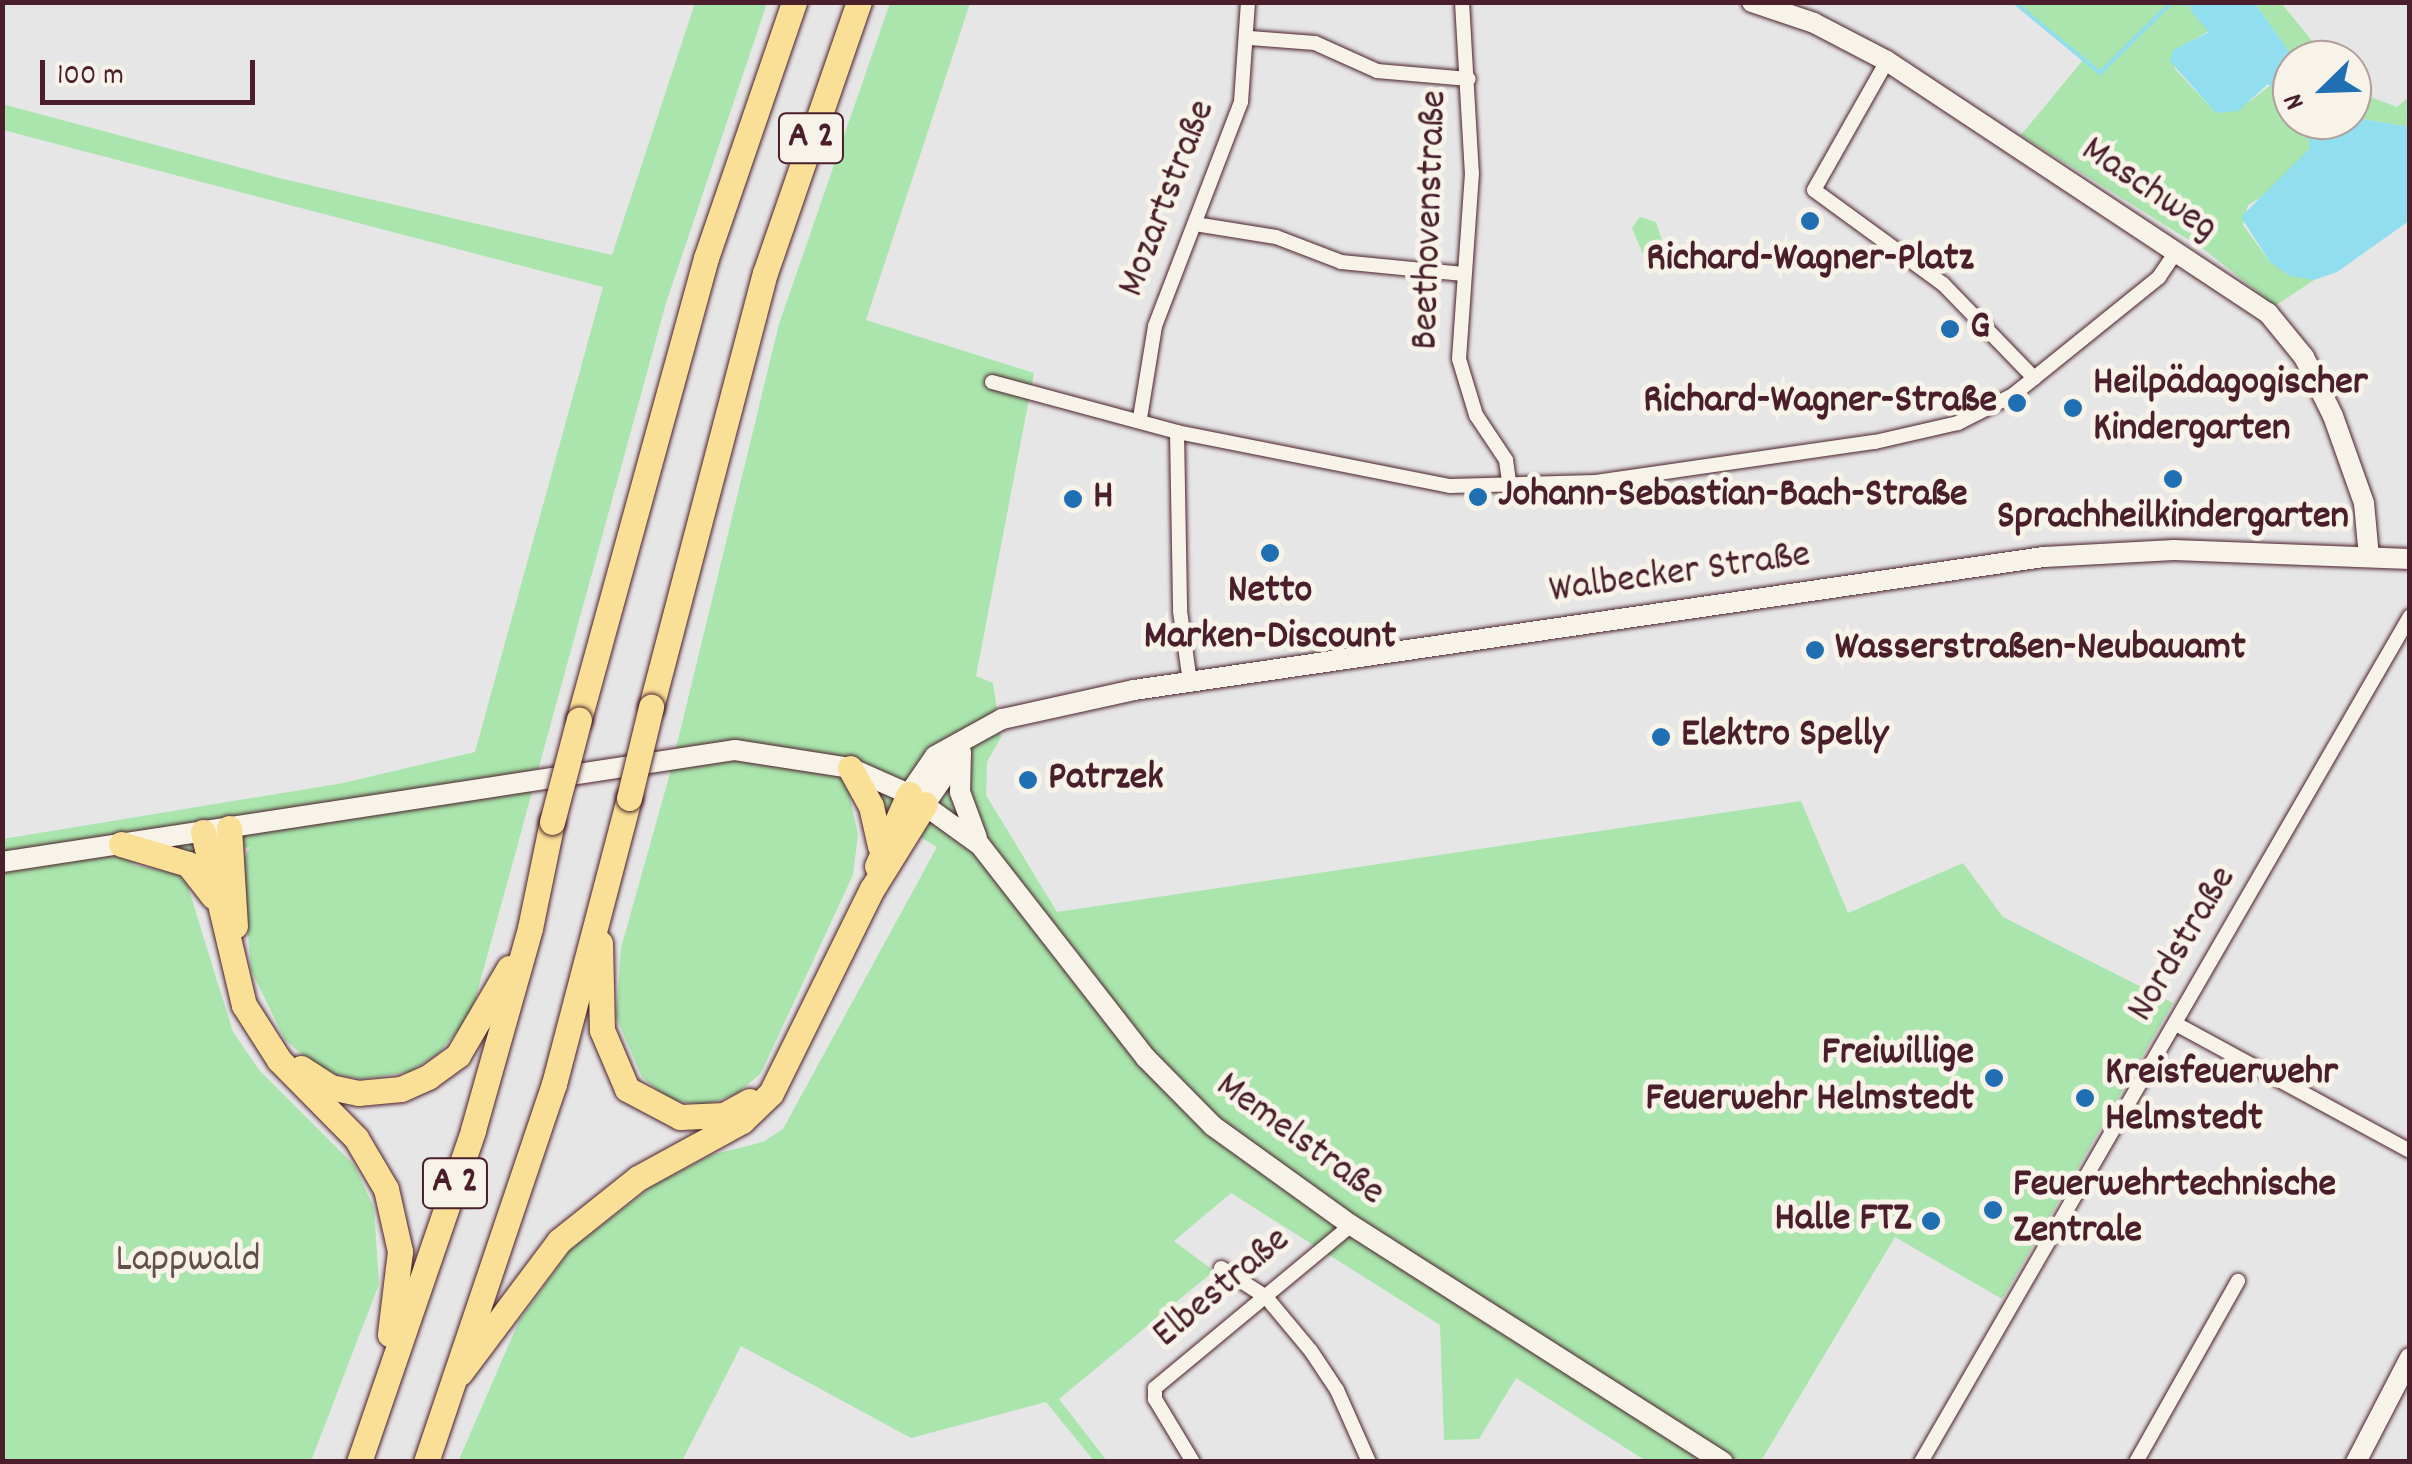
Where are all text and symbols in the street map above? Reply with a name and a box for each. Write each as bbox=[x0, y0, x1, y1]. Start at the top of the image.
scale bar bbox=[45, 40, 260, 102]
north arrow bbox=[2272, 40, 2372, 140]
text: 100 m bbox=[57, 56, 124, 99]
text: N bbox=[2275, 87, 2317, 115]
street label: Beethovenstraße bbox=[1403, 89, 1461, 351]
street label: Mozartstraße bbox=[1110, 94, 1228, 304]
road number: A 2 bbox=[776, 105, 846, 171]
street label: Maschweg bbox=[2071, 128, 2225, 254]
marker: Richard-Wagner-Platz bbox=[1799, 210, 1821, 232]
place label: Richard-Wagner-Platz bbox=[1646, 237, 1974, 285]
place label: G bbox=[1970, 305, 1990, 353]
marker: G bbox=[1939, 318, 1961, 340]
place label: Heilpädagogischer Kindergarten bbox=[2093, 361, 2368, 455]
place label: Richard-Wagner-Straße bbox=[1643, 379, 1997, 427]
marker: Richard-Wagner-Straße bbox=[2006, 392, 2028, 414]
marker: Heilpädagogischer Kindergarten bbox=[2062, 397, 2084, 419]
marker: Sprachheilkindergarten bbox=[2162, 468, 2184, 490]
place label: Johann-Sebastian-Bach-Straße bbox=[1498, 473, 1968, 521]
place label: H bbox=[1093, 475, 1113, 523]
marker: Johann-Sebastian-Bach-Straße bbox=[1467, 486, 1489, 508]
marker: H bbox=[1062, 488, 1084, 510]
place label: Sprachheilkindergarten bbox=[1997, 495, 2349, 543]
street label: Walbecker Straße bbox=[1547, 533, 1813, 617]
marker: Netto Marken-Discount bbox=[1259, 542, 1281, 564]
place label: Netto Marken-Discount bbox=[1144, 569, 1396, 663]
place label: Wasserstraßen-Neubauamt bbox=[1835, 626, 2246, 674]
marker: Wasserstraßen-Neubauamt bbox=[1804, 639, 1826, 661]
place label: Elektro Spelly bbox=[1681, 713, 1888, 761]
marker: Elektro Spelly bbox=[1650, 726, 1672, 748]
place label: Patrzek bbox=[1048, 756, 1164, 804]
marker: Patrzek bbox=[1017, 769, 1039, 791]
street label: Nordstraße bbox=[2119, 859, 2249, 1031]
place label: Freiwillige Feuerwehr Helmstedt bbox=[1645, 1031, 1974, 1125]
place label: Kreisfeuerwehr Helmstedt bbox=[2105, 1051, 2338, 1145]
street label: Memelstraße bbox=[1205, 1064, 1393, 1218]
marker: Freiwillige Feuerwehr Helmstedt bbox=[1983, 1067, 2005, 1089]
marker: Kreisfeuerwehr Helmstedt bbox=[2074, 1087, 2096, 1109]
road number: A 2 bbox=[420, 1150, 490, 1216]
place label: Feuerwehrtechnische Zentrale bbox=[2013, 1163, 2336, 1257]
place label: Halle FTZ bbox=[1774, 1197, 1911, 1245]
marker: Feuerwehrtechnische Zentrale bbox=[1982, 1199, 2004, 1221]
marker: Halle FTZ bbox=[1920, 1210, 1942, 1232]
street label: Elbestraße bbox=[1145, 1218, 1301, 1360]
park label: Lappwald bbox=[116, 1238, 260, 1286]

